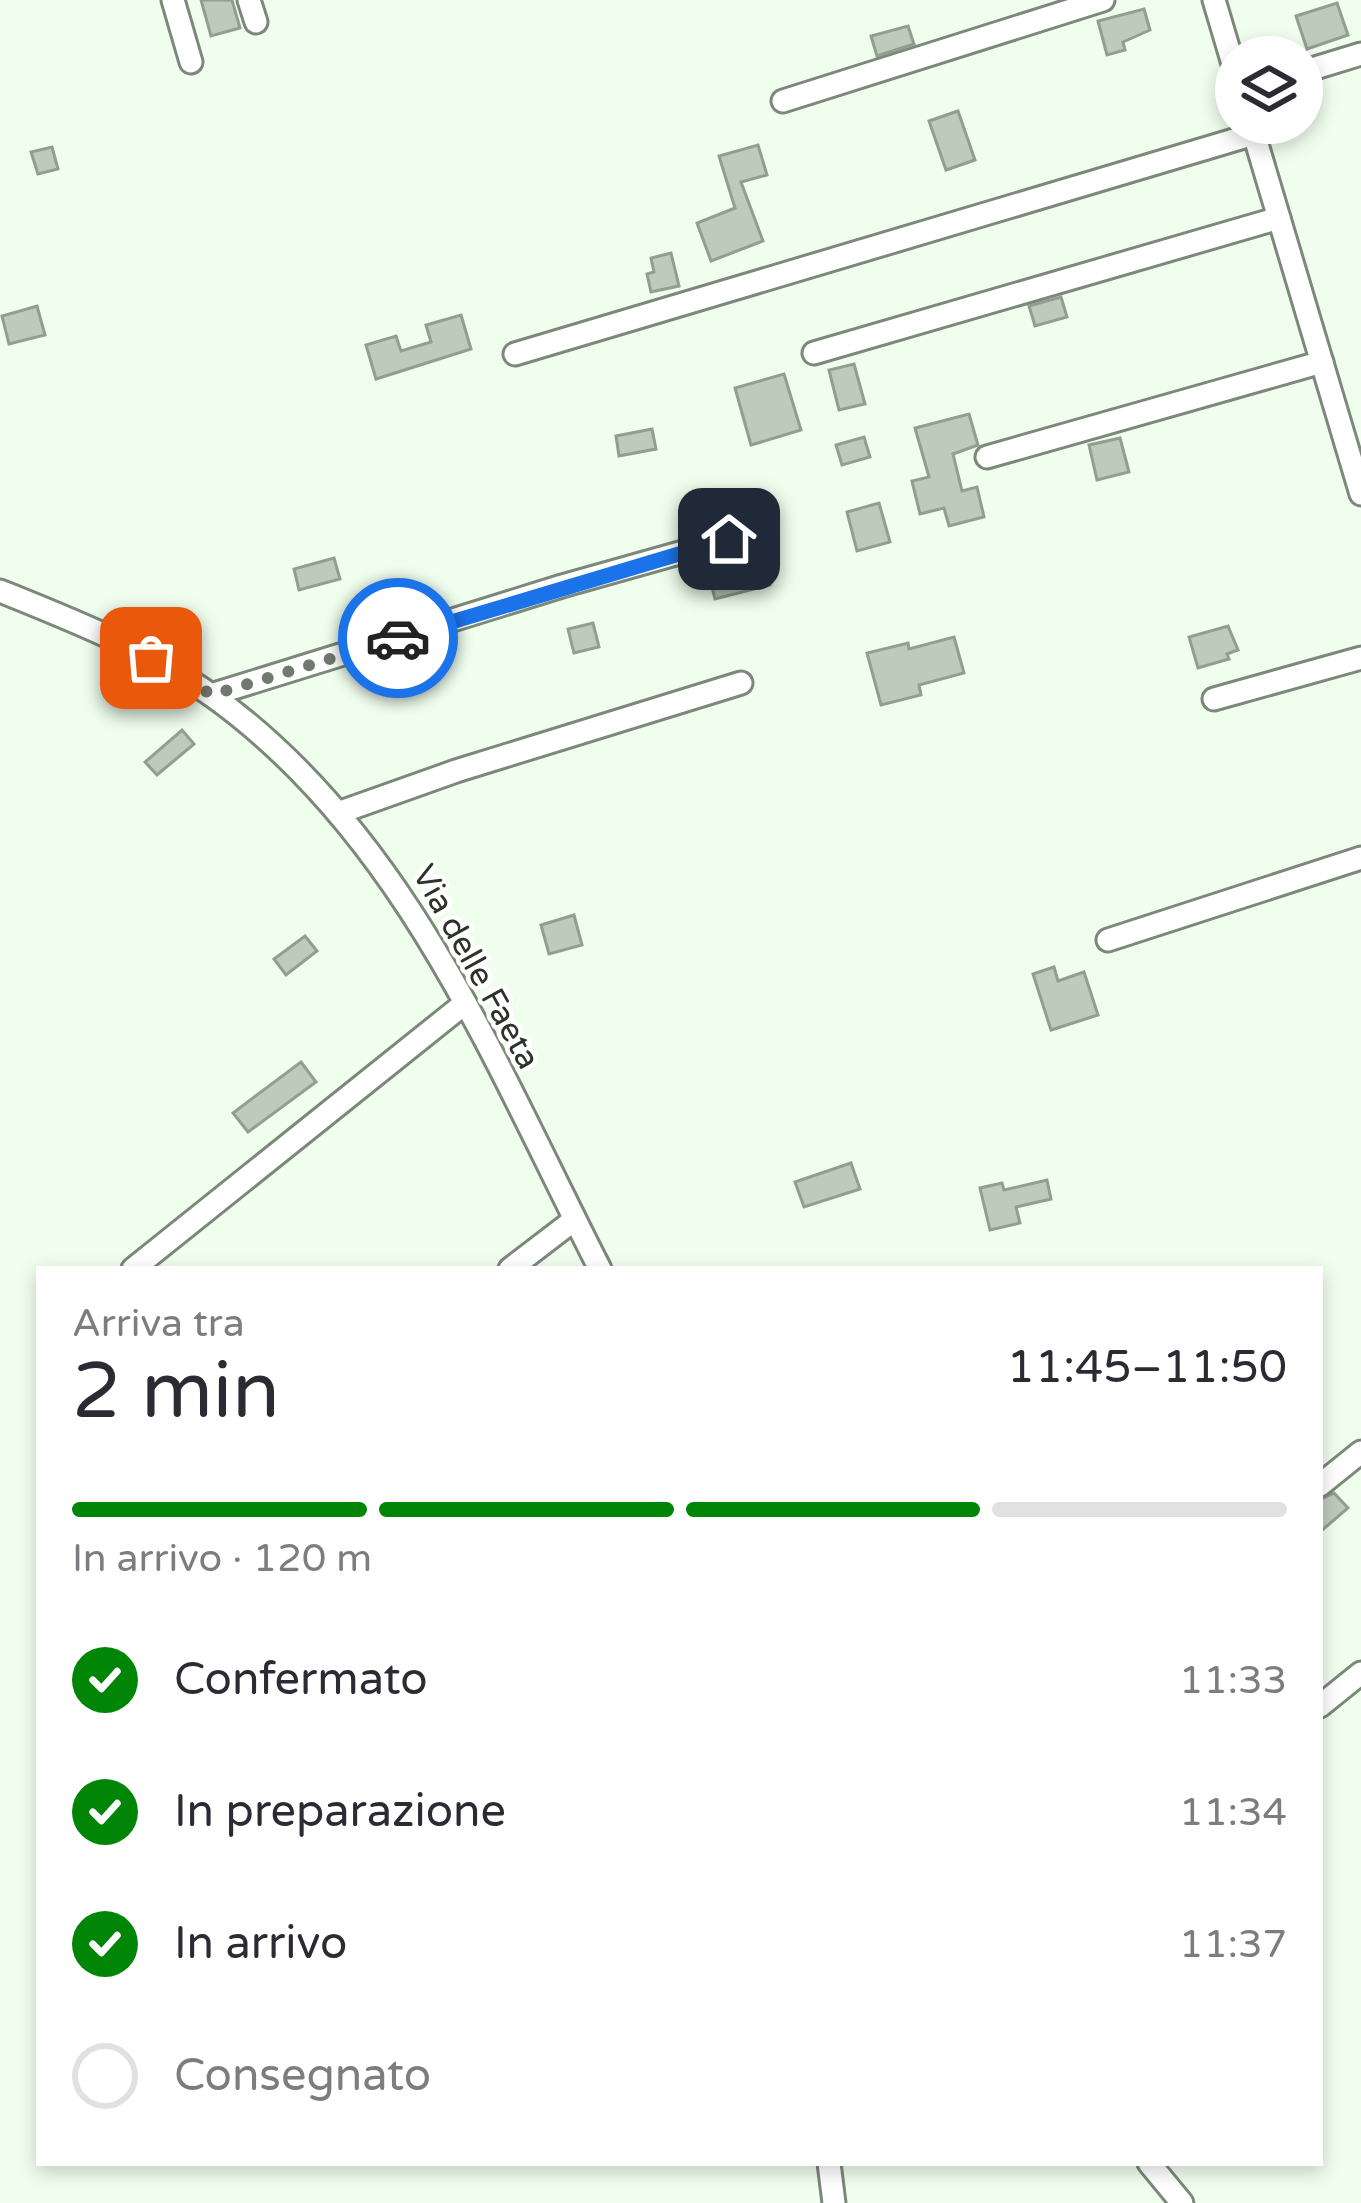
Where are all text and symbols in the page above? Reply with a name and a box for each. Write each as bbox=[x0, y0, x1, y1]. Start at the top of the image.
map controls bbox=[1215, 36, 1323, 144]
button: layers bbox=[1215, 36, 1323, 144]
pin bbox=[678, 488, 780, 590]
icon: home bbox=[696, 506, 762, 572]
courier bbox=[338, 578, 458, 698]
icon: car bbox=[365, 605, 431, 671]
pin bbox=[100, 607, 202, 709]
icon: bag bbox=[118, 625, 184, 691]
street label: Via delle Faeta bbox=[404, 858, 548, 1076]
text: Arriva tra bbox=[72, 1300, 245, 1347]
text: 11:45–11:50 bbox=[1007, 1341, 1287, 1395]
text: 2 min bbox=[72, 1345, 280, 1439]
text: In arrivo · 120 m bbox=[72, 1535, 372, 1582]
icon: check bbox=[72, 1647, 138, 1713]
text: Confermato bbox=[174, 1653, 428, 1707]
text: 11:33 bbox=[1179, 1657, 1287, 1704]
icon: check bbox=[72, 1779, 138, 1845]
text: In preparazione bbox=[174, 1785, 506, 1839]
text: 11:34 bbox=[1179, 1789, 1287, 1836]
icon: check bbox=[72, 1911, 138, 1977]
text: In arrivo bbox=[174, 1917, 347, 1971]
text: 11:37 bbox=[1179, 1921, 1287, 1968]
text: Consegnato bbox=[174, 2049, 431, 2103]

